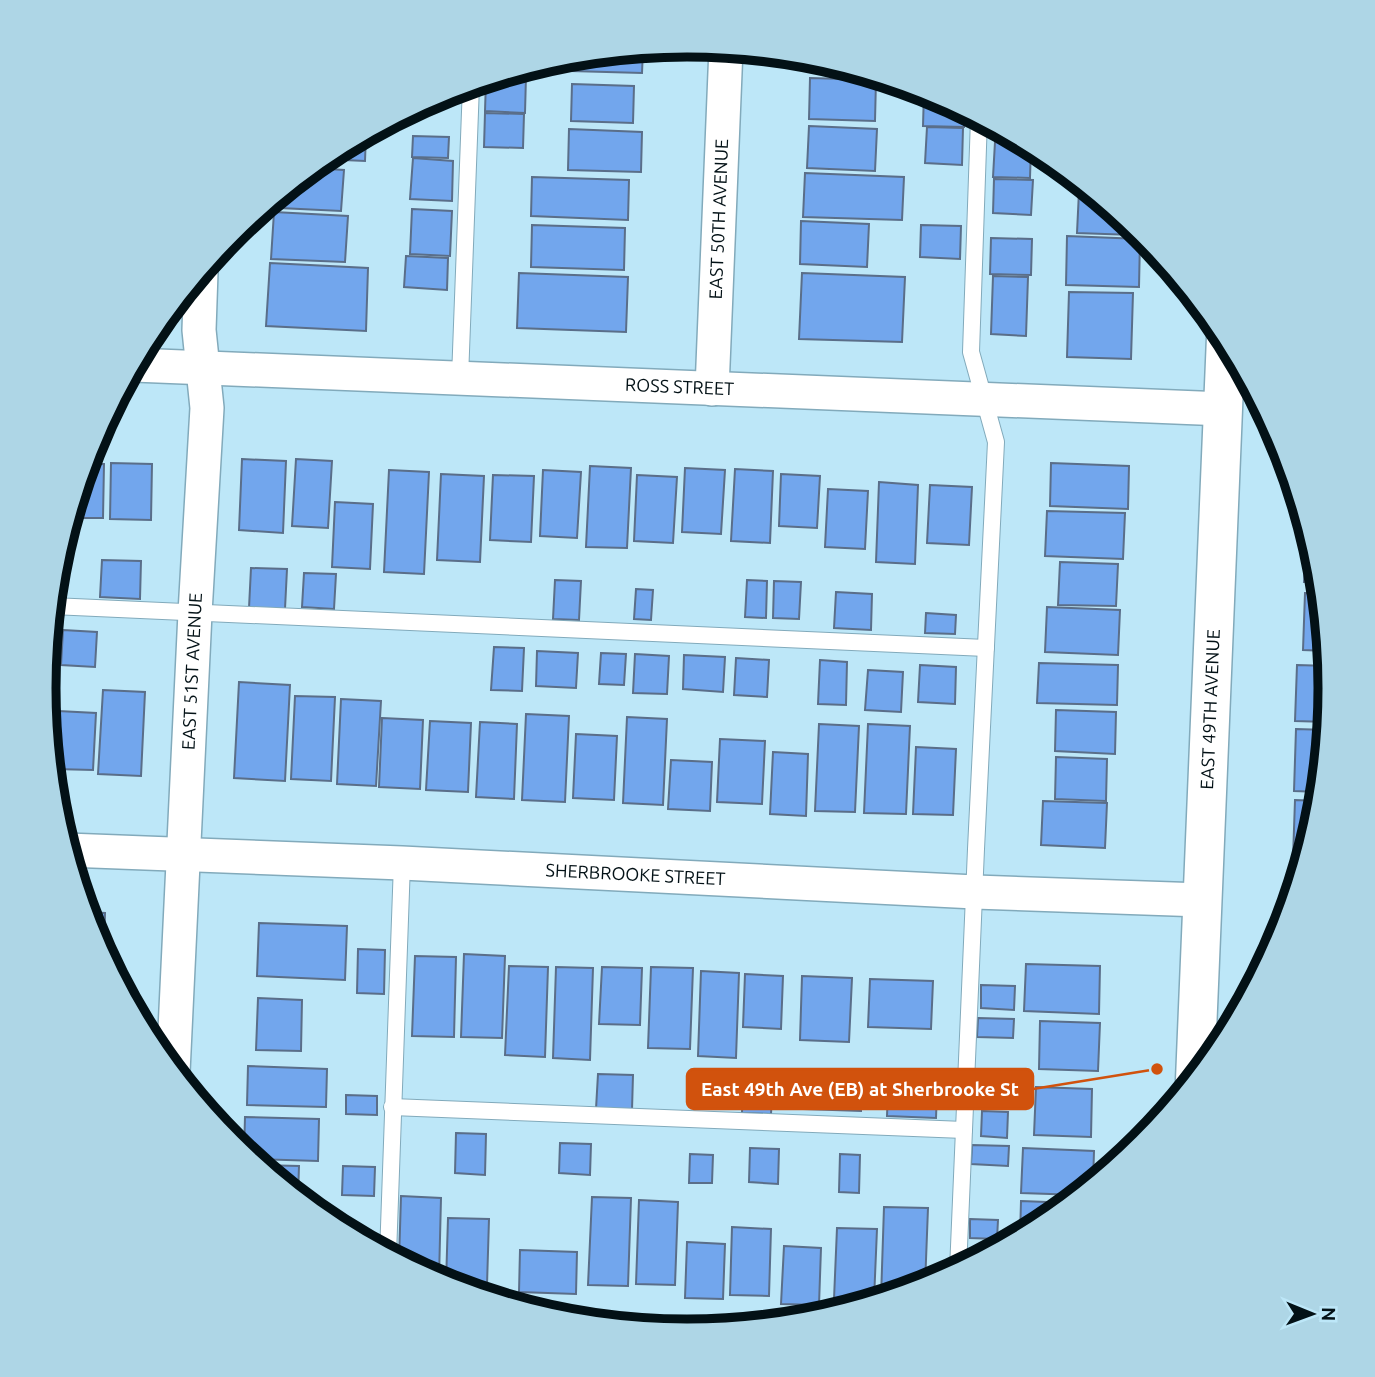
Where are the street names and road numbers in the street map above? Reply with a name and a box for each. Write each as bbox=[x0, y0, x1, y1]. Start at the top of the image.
street label: EAST 50TH AVENUE bbox=[705, 139, 731, 300]
street label: ROSS STREET bbox=[625, 374, 734, 398]
street label: EAST 51ST AVENUE bbox=[177, 592, 205, 750]
street label: EAST 49TH AVENUE bbox=[1196, 629, 1223, 790]
street label: SHERBROOKE STREET bbox=[545, 859, 726, 888]

